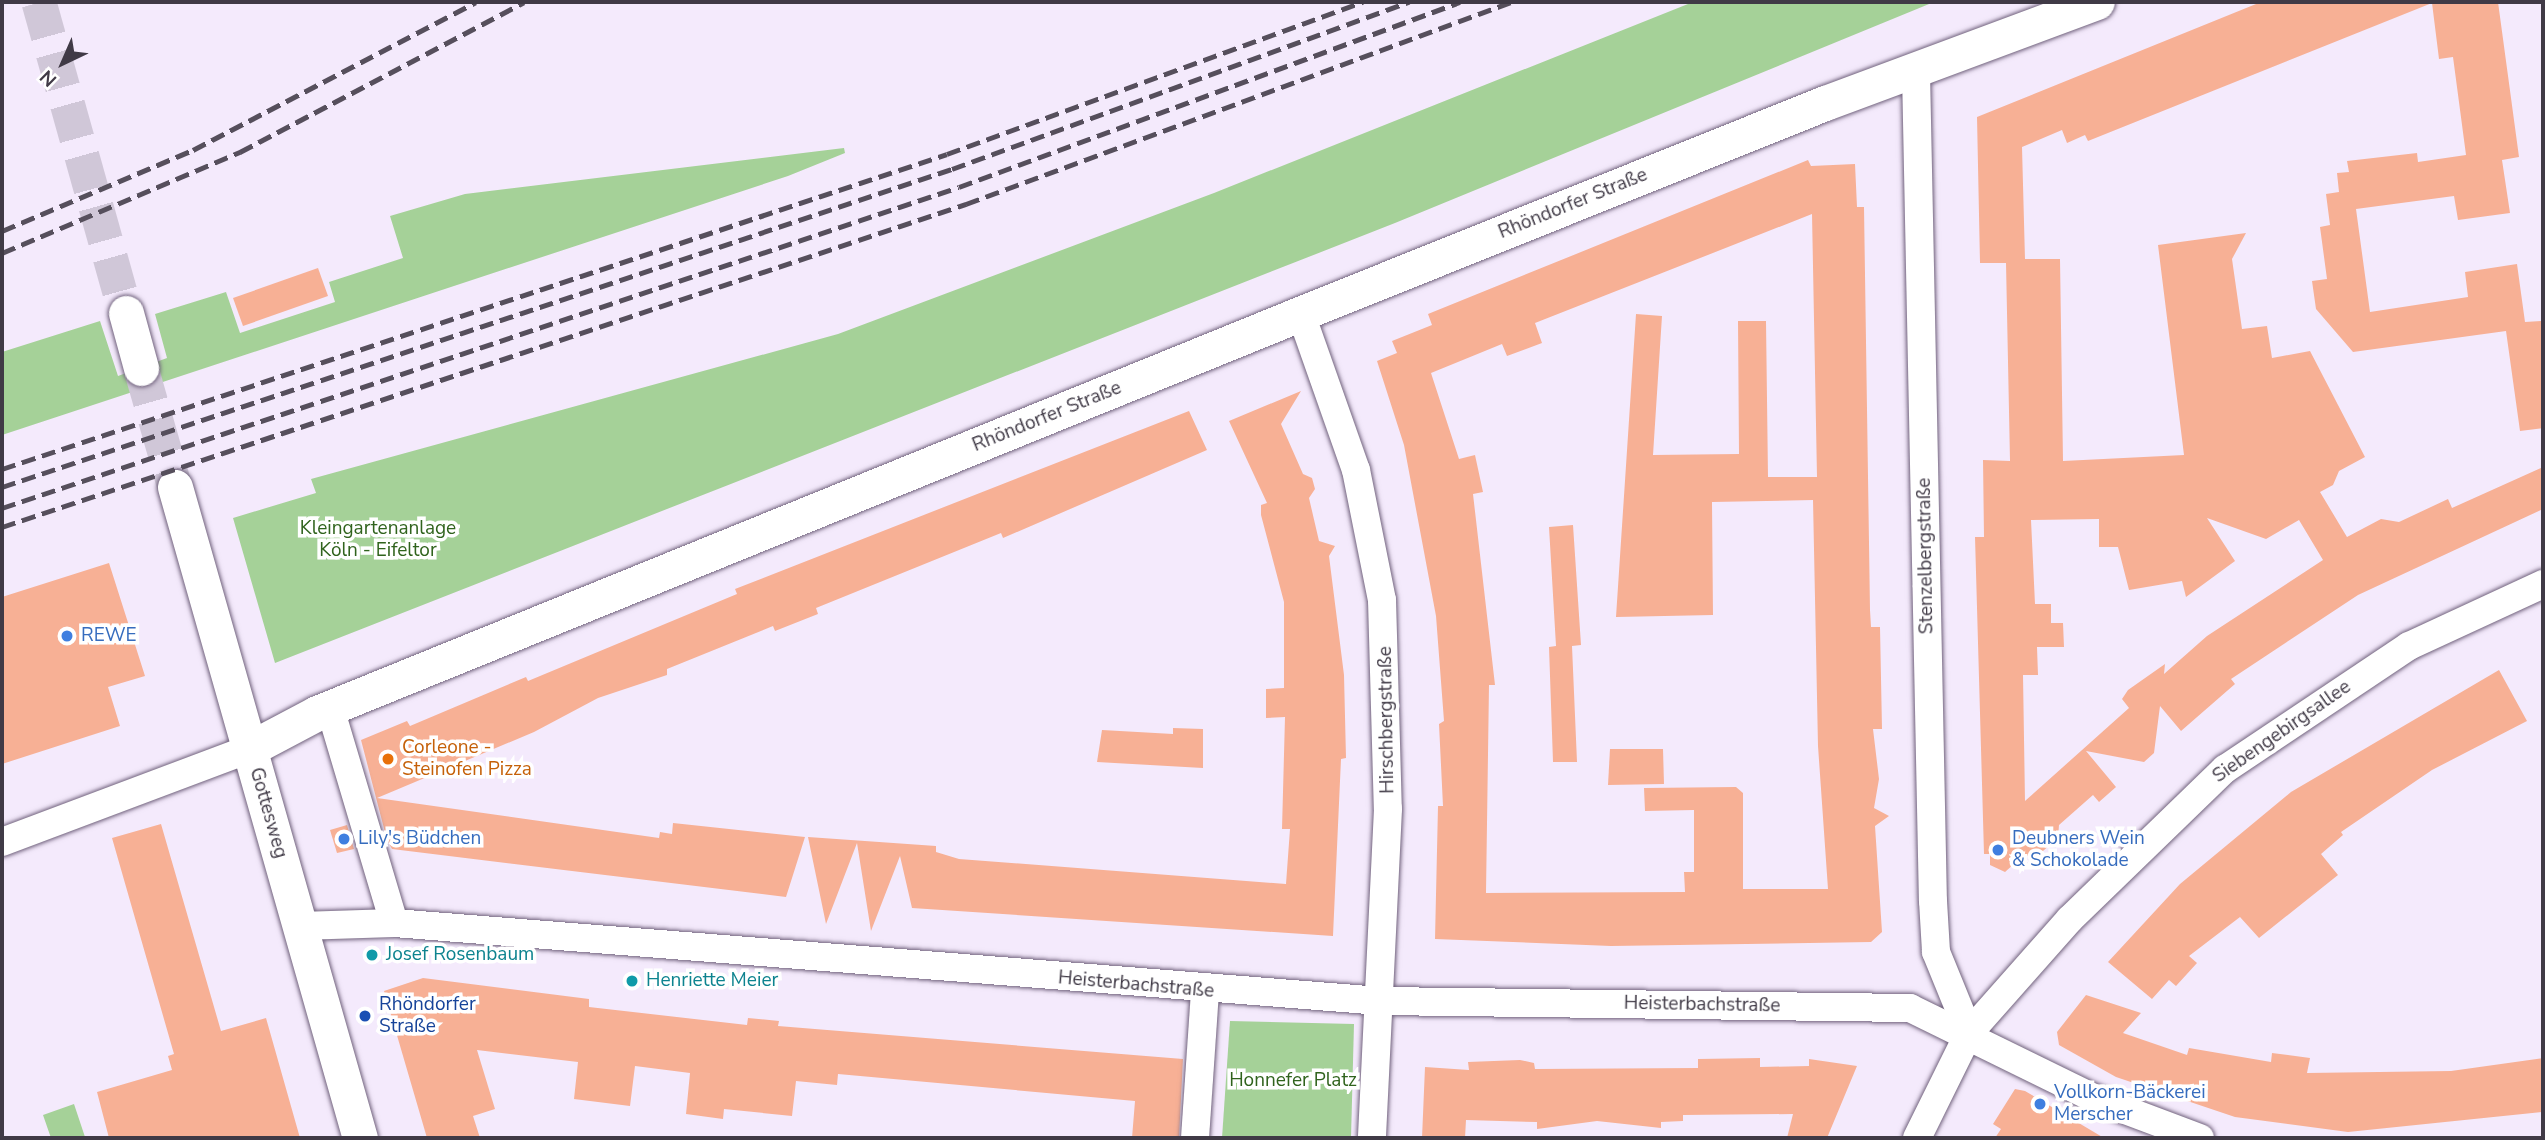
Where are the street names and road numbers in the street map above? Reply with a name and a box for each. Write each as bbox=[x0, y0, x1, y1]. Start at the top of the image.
street label: Rhöndorfer Straße bbox=[1495, 164, 1651, 244]
street label: Rhöndorfer Straße bbox=[969, 377, 1125, 457]
street label: Stenzelbergstraße bbox=[1913, 477, 1939, 635]
street label: Hirschbergstraße bbox=[1374, 646, 1400, 794]
street label: Siebengebirgsallee bbox=[2209, 676, 2355, 788]
street label: Gottesweg bbox=[244, 765, 292, 861]
street label: Heisterbachstraße bbox=[1057, 967, 1215, 1003]
street label: Heisterbachstraße bbox=[1624, 992, 1780, 1018]

